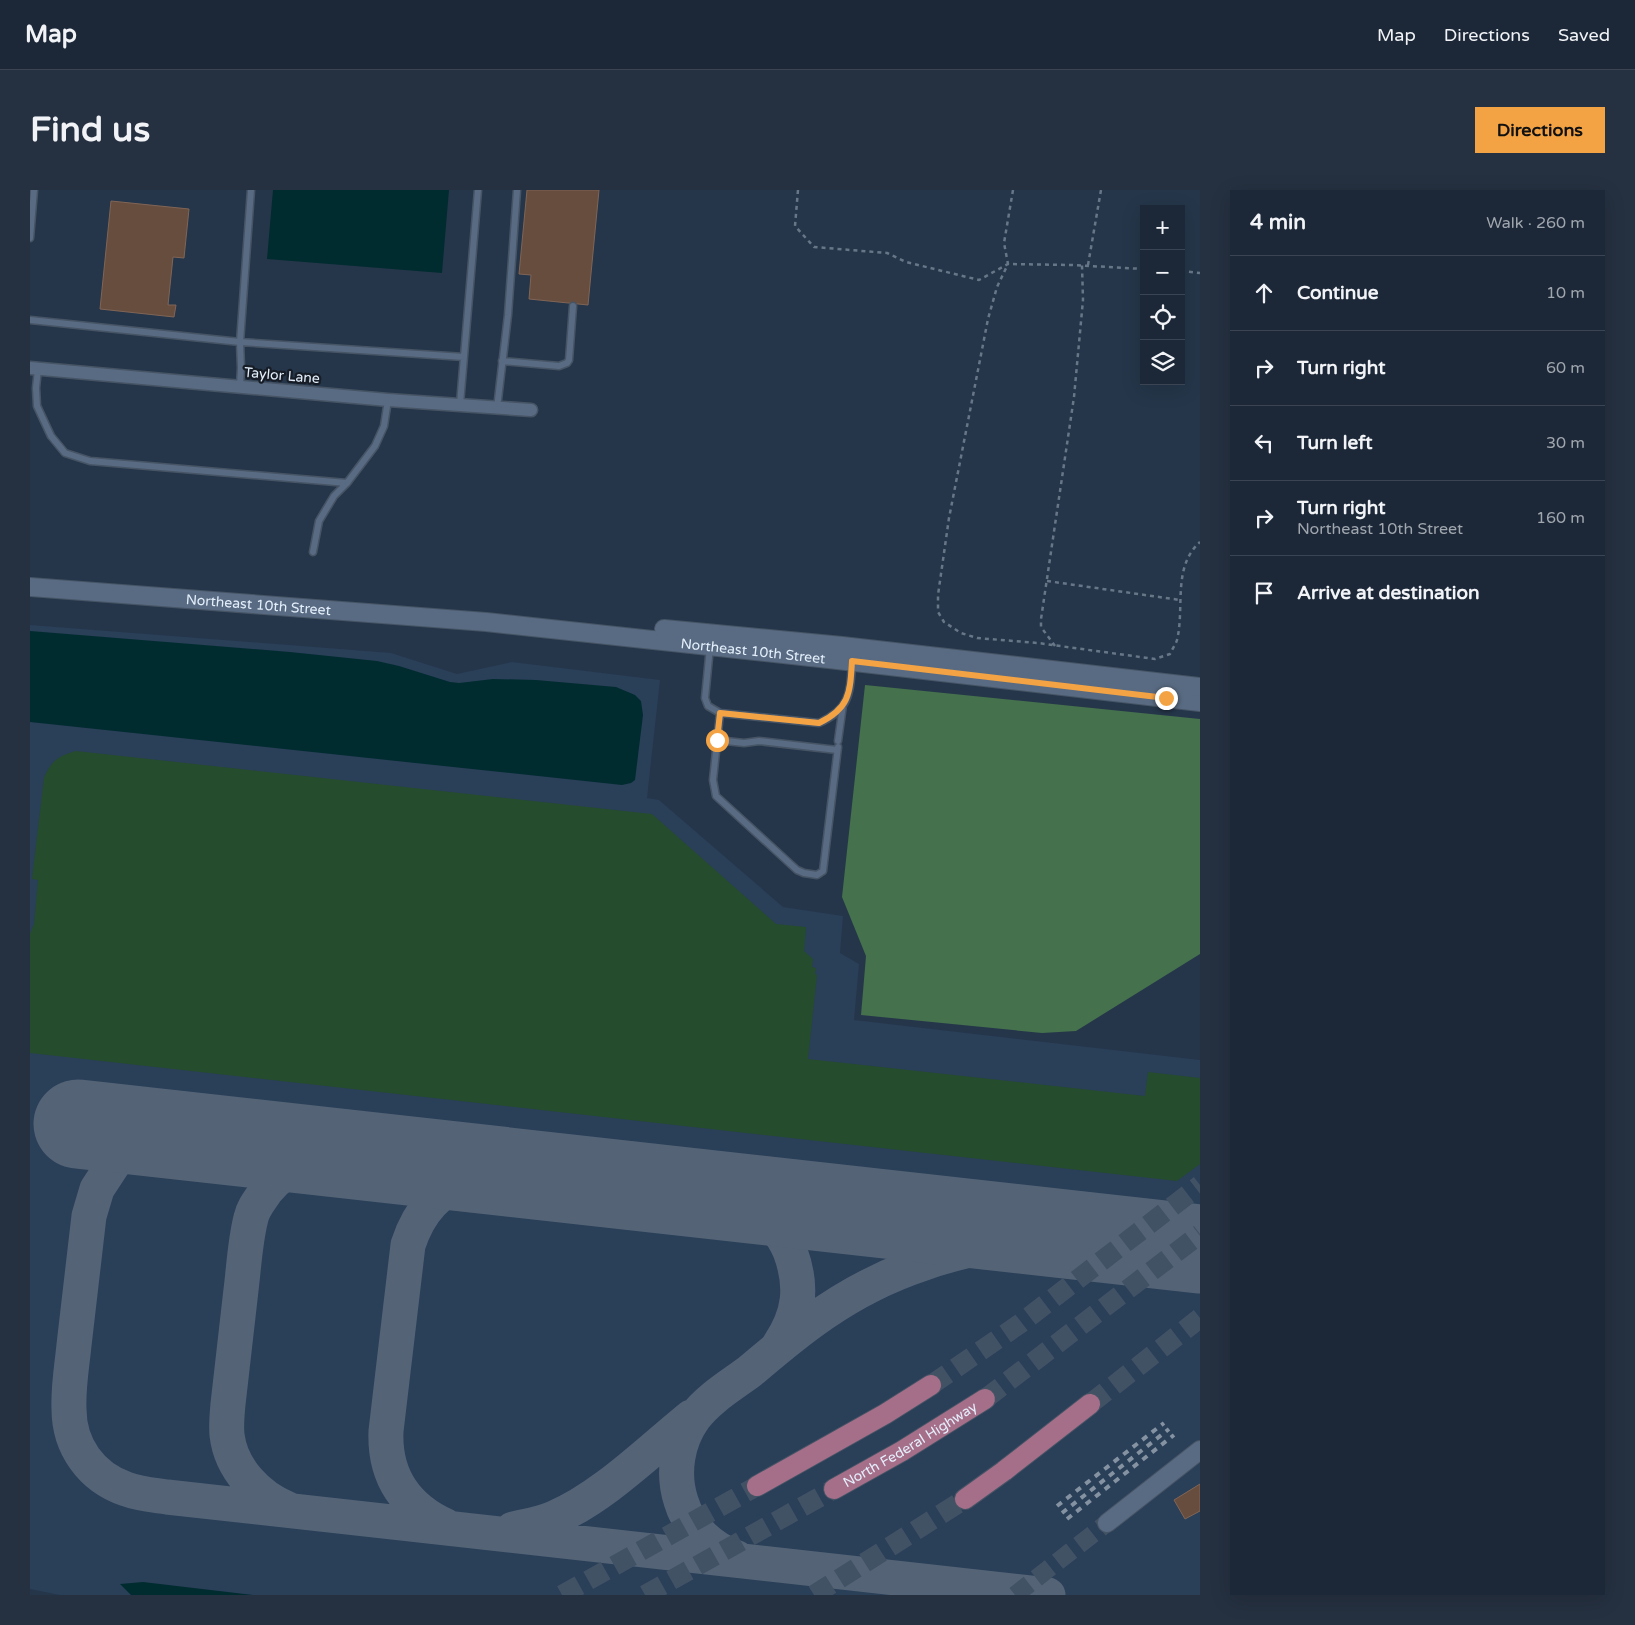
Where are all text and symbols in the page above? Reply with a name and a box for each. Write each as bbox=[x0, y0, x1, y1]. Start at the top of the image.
text: Map bbox=[25, 20, 77, 49]
text: Map bbox=[1377, 24, 1416, 46]
text: Directions bbox=[1444, 24, 1530, 46]
text: Saved bbox=[1558, 24, 1610, 46]
button: Directions bbox=[1475, 107, 1605, 153]
text: Find us bbox=[30, 109, 150, 151]
map controls bbox=[1140, 205, 1185, 385]
button: + bbox=[1140, 205, 1185, 250]
text: 4 min bbox=[1250, 210, 1306, 235]
text: Walk · 260 m bbox=[1486, 213, 1585, 233]
button: − bbox=[1140, 250, 1185, 295]
icon: ahead bbox=[1250, 279, 1278, 307]
text: Continue bbox=[1297, 282, 1379, 304]
text: 10 m bbox=[1546, 283, 1585, 303]
button: locate bbox=[1140, 295, 1185, 340]
button: layers bbox=[1140, 340, 1185, 385]
icon: right bbox=[1250, 354, 1278, 382]
text: Turn right bbox=[1297, 357, 1385, 379]
text: 60 m bbox=[1546, 358, 1585, 378]
street label: Taylor Lane bbox=[243, 364, 321, 387]
icon: left bbox=[1250, 429, 1278, 457]
text: Turn left bbox=[1297, 432, 1373, 454]
text: 30 m bbox=[1546, 433, 1585, 453]
text: Turn right bbox=[1297, 497, 1385, 519]
icon: right bbox=[1250, 504, 1278, 532]
text: 160 m bbox=[1536, 508, 1585, 528]
text: Northeast 10th Street bbox=[1297, 519, 1463, 539]
icon: arrive bbox=[1250, 579, 1278, 607]
text: Arrive at destination bbox=[1297, 582, 1480, 604]
street label: Northeast 10th Street bbox=[185, 591, 332, 619]
street label: Northeast 10th Street bbox=[680, 635, 827, 668]
route end bbox=[1155, 687, 1178, 710]
route start bbox=[706, 729, 729, 752]
street label: North Federal Highway bbox=[840, 1398, 981, 1491]

